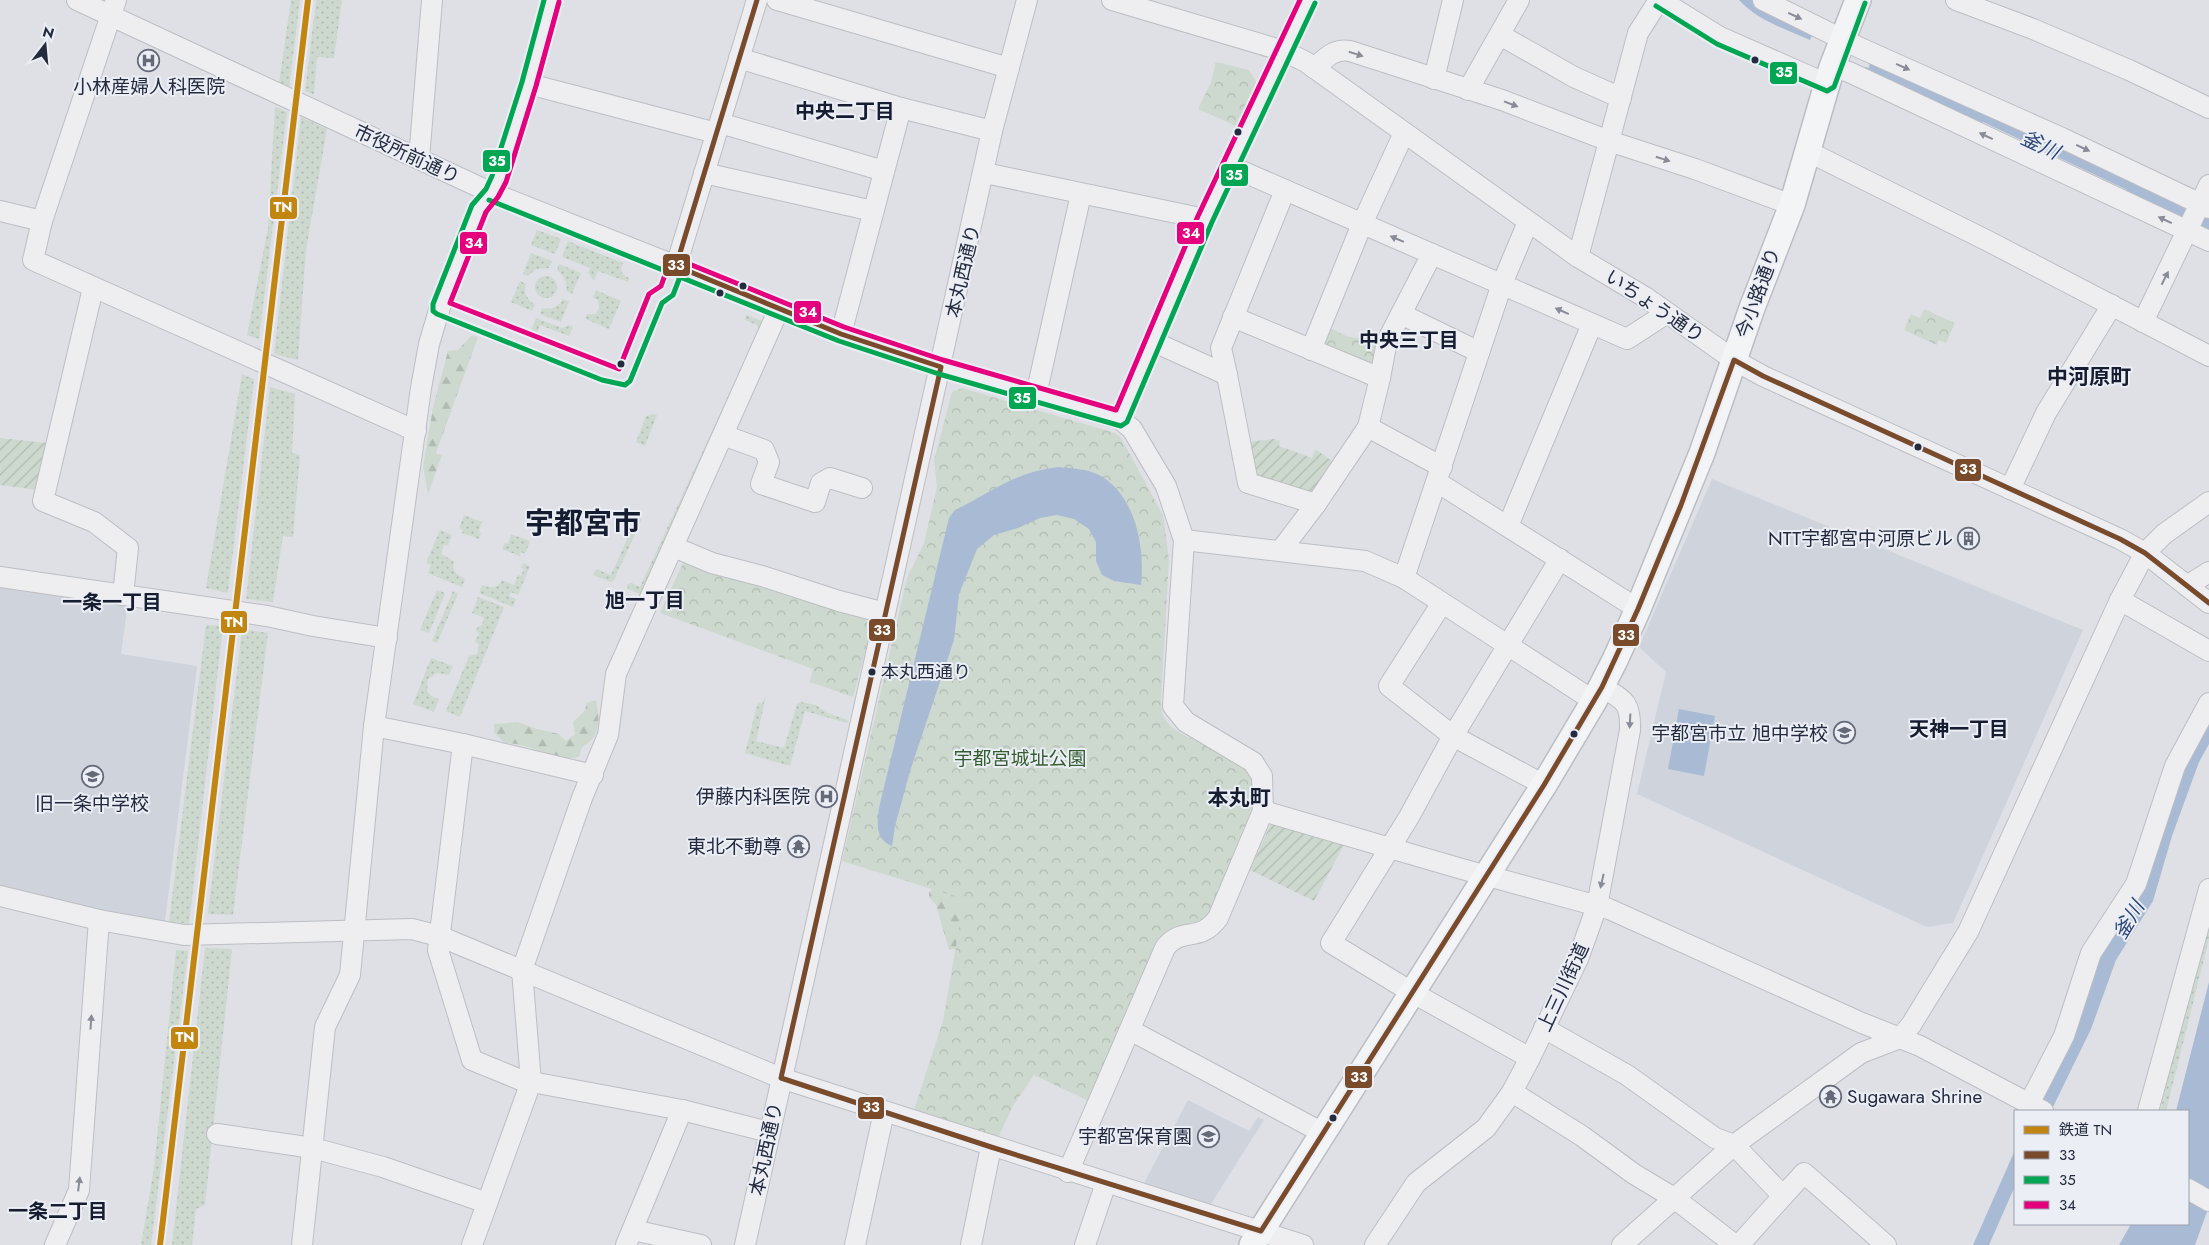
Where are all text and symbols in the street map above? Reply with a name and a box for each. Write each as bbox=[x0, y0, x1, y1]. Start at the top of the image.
one-way arrow bbox=[1788, 13, 1802, 21]
north arrow bbox=[20, 20, 70, 70]
text: N bbox=[40, 21, 57, 44]
hospital icon: 小林産婦人科医院 bbox=[137, 48, 161, 72]
one-way arrow bbox=[1349, 50, 1364, 58]
unlabelled marker bbox=[1750, 55, 1760, 65]
line badge: 35 bbox=[1769, 61, 1798, 85]
text: 35 bbox=[1775, 62, 1793, 82]
one-way arrow bbox=[1896, 64, 1910, 72]
place label: 小林産婦人科医院 bbox=[73, 73, 225, 100]
district label: 中央二丁目 bbox=[795, 97, 895, 126]
one-way arrow bbox=[1503, 101, 1518, 108]
street label: 市役所前通り bbox=[350, 118, 464, 190]
water label: 釜川 bbox=[2016, 123, 2066, 167]
unlabelled marker bbox=[1233, 127, 1243, 137]
one-way arrow bbox=[1979, 132, 1993, 140]
one-way arrow bbox=[2076, 145, 2090, 153]
line badge: 35 bbox=[482, 149, 511, 173]
text: 35 bbox=[488, 151, 506, 171]
one-way arrow bbox=[1656, 156, 1671, 163]
line badge: 35 bbox=[1220, 163, 1249, 187]
text: 35 bbox=[1225, 165, 1243, 185]
line badge: TN bbox=[269, 196, 298, 220]
text: TN bbox=[274, 197, 292, 217]
one-way arrow bbox=[2158, 215, 2172, 223]
line badge: 34 bbox=[1176, 221, 1205, 245]
street label: 本丸西通り bbox=[939, 222, 987, 320]
text: 34 bbox=[1182, 223, 1200, 243]
line badge: 34 bbox=[459, 231, 488, 255]
text: 34 bbox=[465, 233, 483, 253]
one-way arrow bbox=[1389, 235, 1404, 243]
street label: 今小路通り bbox=[1729, 244, 1787, 342]
line badge: 33 bbox=[662, 253, 691, 277]
text: 33 bbox=[667, 255, 685, 275]
street label: いちょう通り bbox=[1600, 263, 1710, 349]
one-way arrow bbox=[2161, 271, 2169, 285]
unlabelled marker bbox=[738, 281, 748, 291]
unlabelled marker bbox=[715, 288, 725, 298]
line badge: 34 bbox=[793, 300, 822, 324]
text: 34 bbox=[799, 302, 817, 322]
one-way arrow bbox=[1555, 306, 1569, 314]
district label: 中央三丁目 bbox=[1359, 326, 1459, 355]
unlabelled marker bbox=[616, 359, 626, 369]
district label: 中河原町 bbox=[2047, 362, 2131, 392]
line badge: 35 bbox=[1008, 386, 1037, 410]
text: 35 bbox=[1013, 388, 1031, 408]
unlabelled marker bbox=[1913, 442, 1923, 452]
line badge: 33 bbox=[1954, 458, 1982, 482]
text: 33 bbox=[1959, 459, 1977, 479]
district label: 宇都宮市 bbox=[525, 502, 641, 544]
place label: NTT宇都宮中河原ビル bbox=[1768, 525, 1953, 552]
building icon: NTT宇都宮中河原ビル bbox=[1957, 526, 1981, 550]
district label: 旭一丁目 bbox=[605, 586, 685, 615]
district label: 一条一丁目 bbox=[62, 588, 162, 617]
line badge: TN bbox=[220, 610, 248, 634]
text: TN bbox=[225, 612, 243, 632]
line badge: 33 bbox=[868, 618, 896, 642]
text: 33 bbox=[873, 620, 891, 640]
line badge: 33 bbox=[1612, 623, 1640, 647]
text: 33 bbox=[1617, 625, 1635, 645]
place label: 本丸西通り bbox=[881, 659, 971, 685]
marker: 本丸西通り bbox=[867, 667, 877, 677]
one-way arrow bbox=[1626, 713, 1634, 729]
district label: 天神一丁目 bbox=[1909, 715, 2009, 744]
place label: 宇都宮市立 旭中学校 bbox=[1651, 720, 1828, 747]
school or university icon: 宇都宮市立 旭中学校 bbox=[1832, 721, 1856, 745]
unlabelled marker bbox=[1569, 729, 1579, 739]
park label: 宇都宮城址公園 bbox=[953, 745, 1087, 772]
school or university icon: 旧一条中学校 bbox=[80, 765, 104, 789]
place label: 伊藤内科医院 bbox=[696, 783, 810, 810]
district label: 本丸町 bbox=[1208, 783, 1271, 813]
hospital icon: 伊藤内科医院 bbox=[814, 784, 838, 808]
place label: 旧一条中学校 bbox=[35, 790, 149, 817]
place label: 東北不動尊 bbox=[687, 833, 782, 860]
temple icon: 東北不動尊 bbox=[786, 834, 810, 858]
one-way arrow bbox=[1598, 874, 1606, 889]
water label: 釜川 bbox=[2106, 894, 2153, 945]
street label: 上三川街道 bbox=[1531, 938, 1595, 1036]
one-way arrow bbox=[88, 1014, 96, 1030]
line badge: TN bbox=[170, 1026, 199, 1050]
text: TN bbox=[176, 1027, 194, 1047]
line badge: 33 bbox=[1344, 1065, 1373, 1089]
text: 33 bbox=[1350, 1067, 1368, 1087]
place label: Sugawara Shrine bbox=[1847, 1083, 1982, 1110]
temple icon: Sugawara Shrine bbox=[1819, 1084, 1843, 1108]
line badge: 33 bbox=[857, 1096, 885, 1120]
text: 33 bbox=[862, 1097, 880, 1117]
street label: 本丸西通り bbox=[743, 1100, 789, 1198]
legend bbox=[2014, 1110, 2189, 1225]
unlabelled marker bbox=[1328, 1113, 1338, 1123]
text: 鉄道 TN bbox=[2059, 1119, 2112, 1141]
place label: 宇都宮保育園 bbox=[1078, 1123, 1192, 1150]
school or university icon: 宇都宮保育園 bbox=[1196, 1124, 1220, 1148]
text: 33 bbox=[2059, 1144, 2075, 1166]
text: 35 bbox=[2059, 1169, 2076, 1191]
one-way arrow bbox=[75, 1175, 83, 1191]
text: 34 bbox=[2059, 1194, 2076, 1216]
district label: 一条二丁目 bbox=[8, 1197, 108, 1226]

